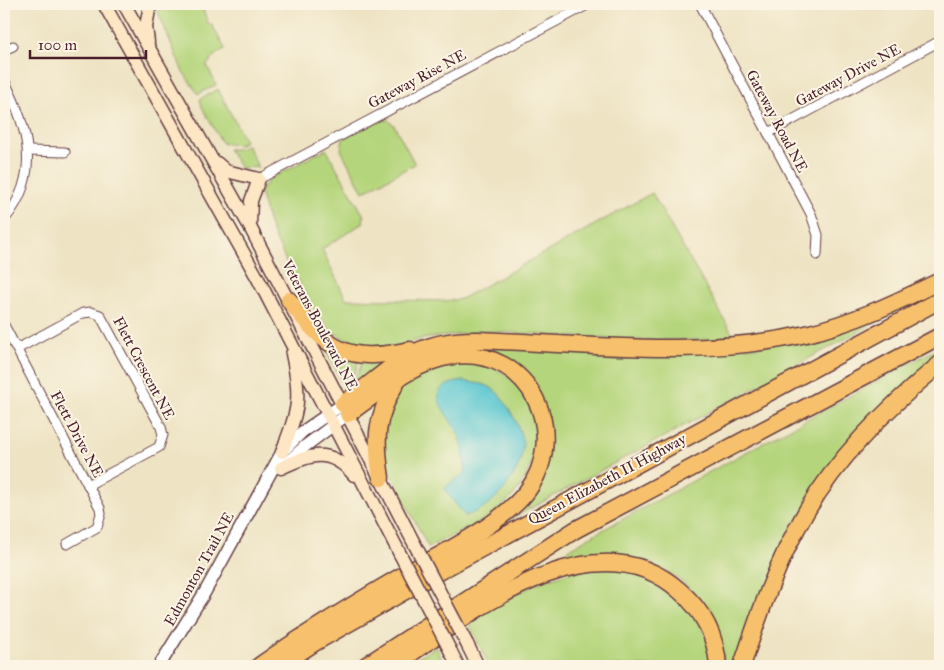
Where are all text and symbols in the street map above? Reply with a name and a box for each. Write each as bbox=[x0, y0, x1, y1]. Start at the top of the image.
scale bar bbox=[30, 28, 146, 60]
text: 100 m bbox=[38, 36, 78, 54]
street label: Gateway Drive NE bbox=[792, 40, 904, 110]
street label: Gateway Rise NE bbox=[365, 46, 469, 112]
street label: Gateway Road NE bbox=[742, 67, 812, 176]
street label: Veterans Boulevard NE bbox=[278, 256, 362, 393]
street label: Flett Crescent NE bbox=[109, 313, 179, 423]
street label: Flett Drive NE bbox=[47, 388, 107, 481]
street label: Queen Elizabeth II Highway bbox=[525, 429, 690, 528]
street label: Edmonton Trail NE bbox=[160, 509, 238, 629]

